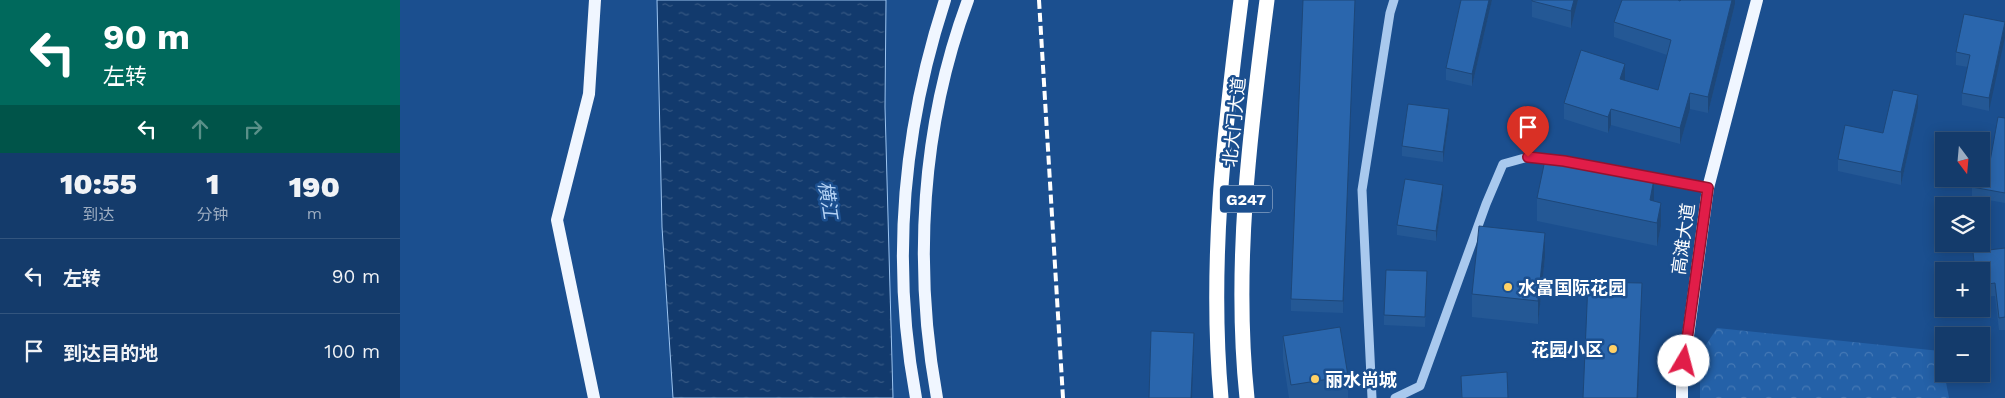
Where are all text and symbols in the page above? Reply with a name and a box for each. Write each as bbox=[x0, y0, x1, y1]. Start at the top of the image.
text: 90 m bbox=[103, 16, 190, 58]
icon: left bbox=[20, 20, 85, 85]
text: 左转 bbox=[103, 64, 147, 89]
street label: 北大门大道 bbox=[1219, 76, 1249, 168]
pin bbox=[1507, 106, 1549, 157]
icon: arrive bbox=[1514, 113, 1542, 141]
icon: left bbox=[133, 115, 161, 143]
icon: ahead bbox=[186, 115, 214, 143]
icon: right bbox=[239, 115, 267, 143]
north arrow bbox=[1935, 132, 1990, 188]
map controls bbox=[1935, 132, 1990, 382]
text: 10:55 bbox=[60, 166, 137, 201]
text: 1 bbox=[206, 166, 220, 201]
text: 190 bbox=[289, 169, 340, 204]
water label: 横江 bbox=[814, 179, 843, 223]
road number: G247 bbox=[1220, 185, 1272, 212]
button: layers bbox=[1935, 197, 1990, 252]
street label: 高滩大道 bbox=[1668, 202, 1698, 276]
text: m bbox=[307, 204, 322, 223]
text: 到达 bbox=[82, 205, 114, 224]
text: 分钟 bbox=[197, 205, 229, 224]
icon: left bbox=[20, 262, 48, 290]
button: + bbox=[1935, 262, 1990, 317]
text: 90 m bbox=[332, 265, 380, 288]
text: 左转 bbox=[63, 267, 101, 290]
place label: 水富国际花园 bbox=[1518, 277, 1626, 298]
marker: 水富国际花园 bbox=[1502, 281, 1514, 293]
button: − bbox=[1935, 327, 1990, 382]
position arrow bbox=[1657, 334, 1709, 386]
icon: arrive bbox=[20, 337, 48, 365]
place label: 花园小区 bbox=[1531, 339, 1603, 360]
text: 100 m bbox=[324, 340, 380, 363]
text: 到达目的地 bbox=[63, 342, 158, 365]
marker: 花园小区 bbox=[1607, 343, 1619, 355]
place label: 丽水尚城 bbox=[1325, 369, 1397, 390]
marker: 丽水尚城 bbox=[1309, 373, 1321, 385]

